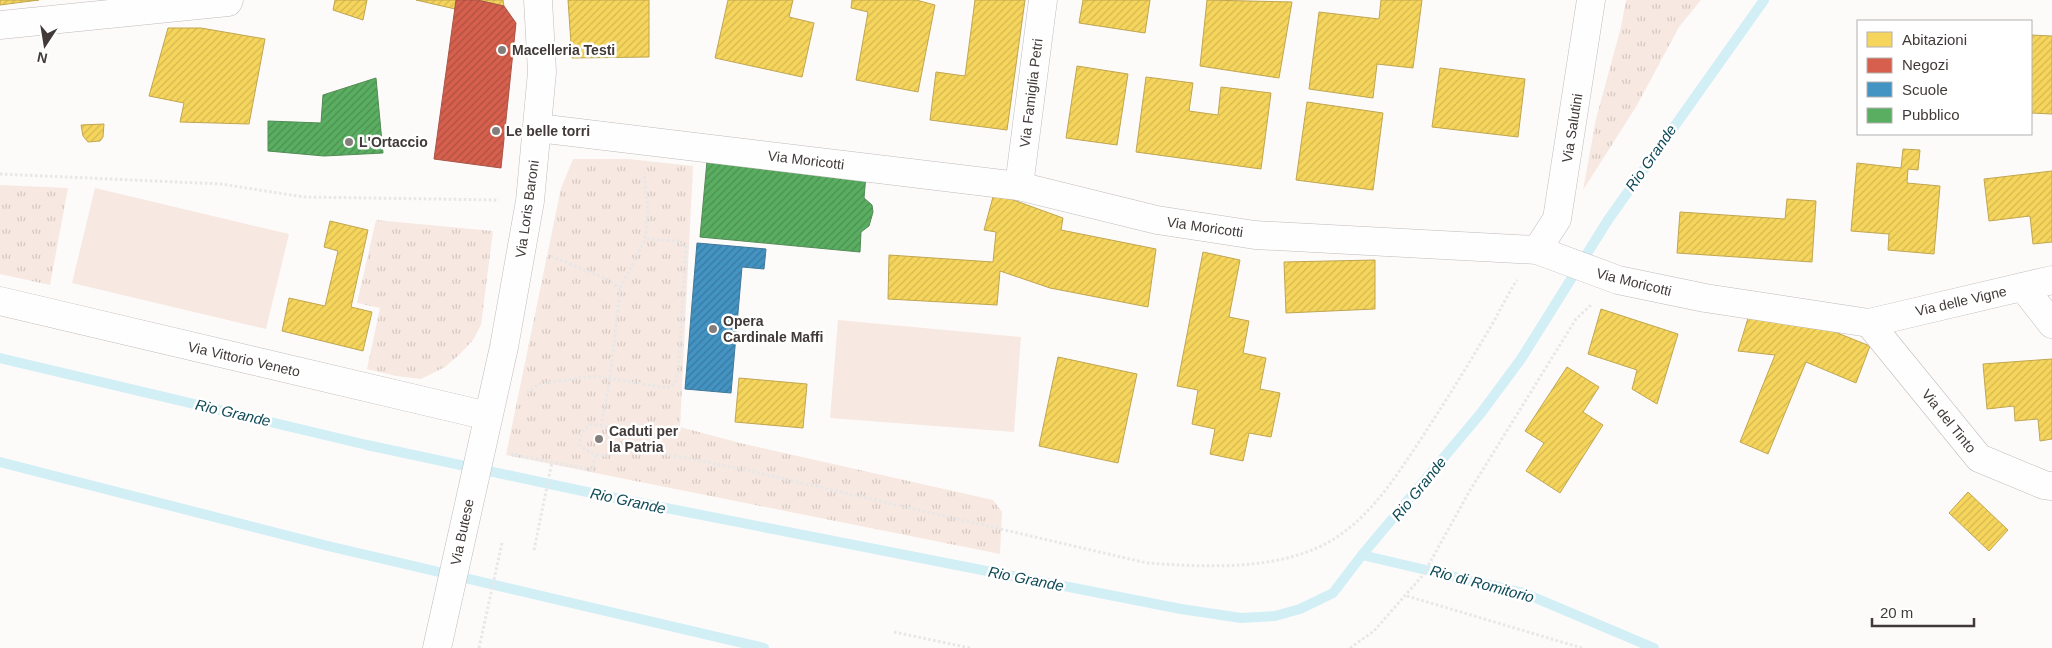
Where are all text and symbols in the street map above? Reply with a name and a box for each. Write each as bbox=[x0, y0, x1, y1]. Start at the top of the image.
north arrow bbox=[20, 20, 70, 70]
legend bbox=[1857, 20, 2032, 135]
text: Abitazioni bbox=[1902, 31, 1967, 48]
street label: Via Famiglia Petri bbox=[1016, 38, 1046, 148]
place label: Macelleria Testi bbox=[512, 42, 615, 58]
marker: Macelleria Testi bbox=[496, 44, 508, 56]
text: N bbox=[36, 49, 49, 67]
text: Negozi bbox=[1902, 56, 1949, 73]
text: Scuole bbox=[1902, 81, 1948, 98]
street label: Via Salutini bbox=[1559, 92, 1585, 164]
text: Pubblico bbox=[1902, 106, 1960, 123]
water label: Rio Grande bbox=[1622, 121, 1680, 194]
place label: Le belle torri bbox=[506, 123, 590, 139]
marker: Le belle torri bbox=[490, 125, 502, 137]
place label: L'Ortaccio bbox=[359, 134, 428, 150]
marker: L'Ortaccio bbox=[343, 136, 355, 148]
street label: Via Moricotti bbox=[767, 147, 845, 173]
street label: Via Loris Baroni bbox=[512, 159, 542, 259]
street label: Via Moricotti bbox=[1166, 214, 1244, 240]
street label: Via Moricotti bbox=[1595, 265, 1673, 299]
street label: Via delle Vigne bbox=[1914, 283, 2008, 319]
place label: Opera Cardinale Maffi bbox=[723, 313, 823, 345]
marker: Opera Cardinale Maffi bbox=[707, 323, 719, 335]
street label: Via Vittorio Veneto bbox=[186, 338, 302, 380]
street label: Via del Tinto bbox=[1919, 386, 1980, 456]
water label: Rio Grande bbox=[194, 396, 272, 429]
place label: Caduti per la Patria bbox=[609, 423, 679, 455]
marker: Caduti per la Patria bbox=[593, 433, 605, 445]
water label: Rio Grande bbox=[1388, 454, 1449, 524]
water label: Rio Grande bbox=[589, 484, 667, 517]
street label: Via Butese bbox=[447, 497, 477, 567]
water label: Rio di Romitorio bbox=[1428, 561, 1536, 606]
water label: Rio Grande bbox=[987, 563, 1065, 594]
scale bar bbox=[1872, 596, 1974, 628]
text: 20 m bbox=[1880, 604, 1913, 621]

